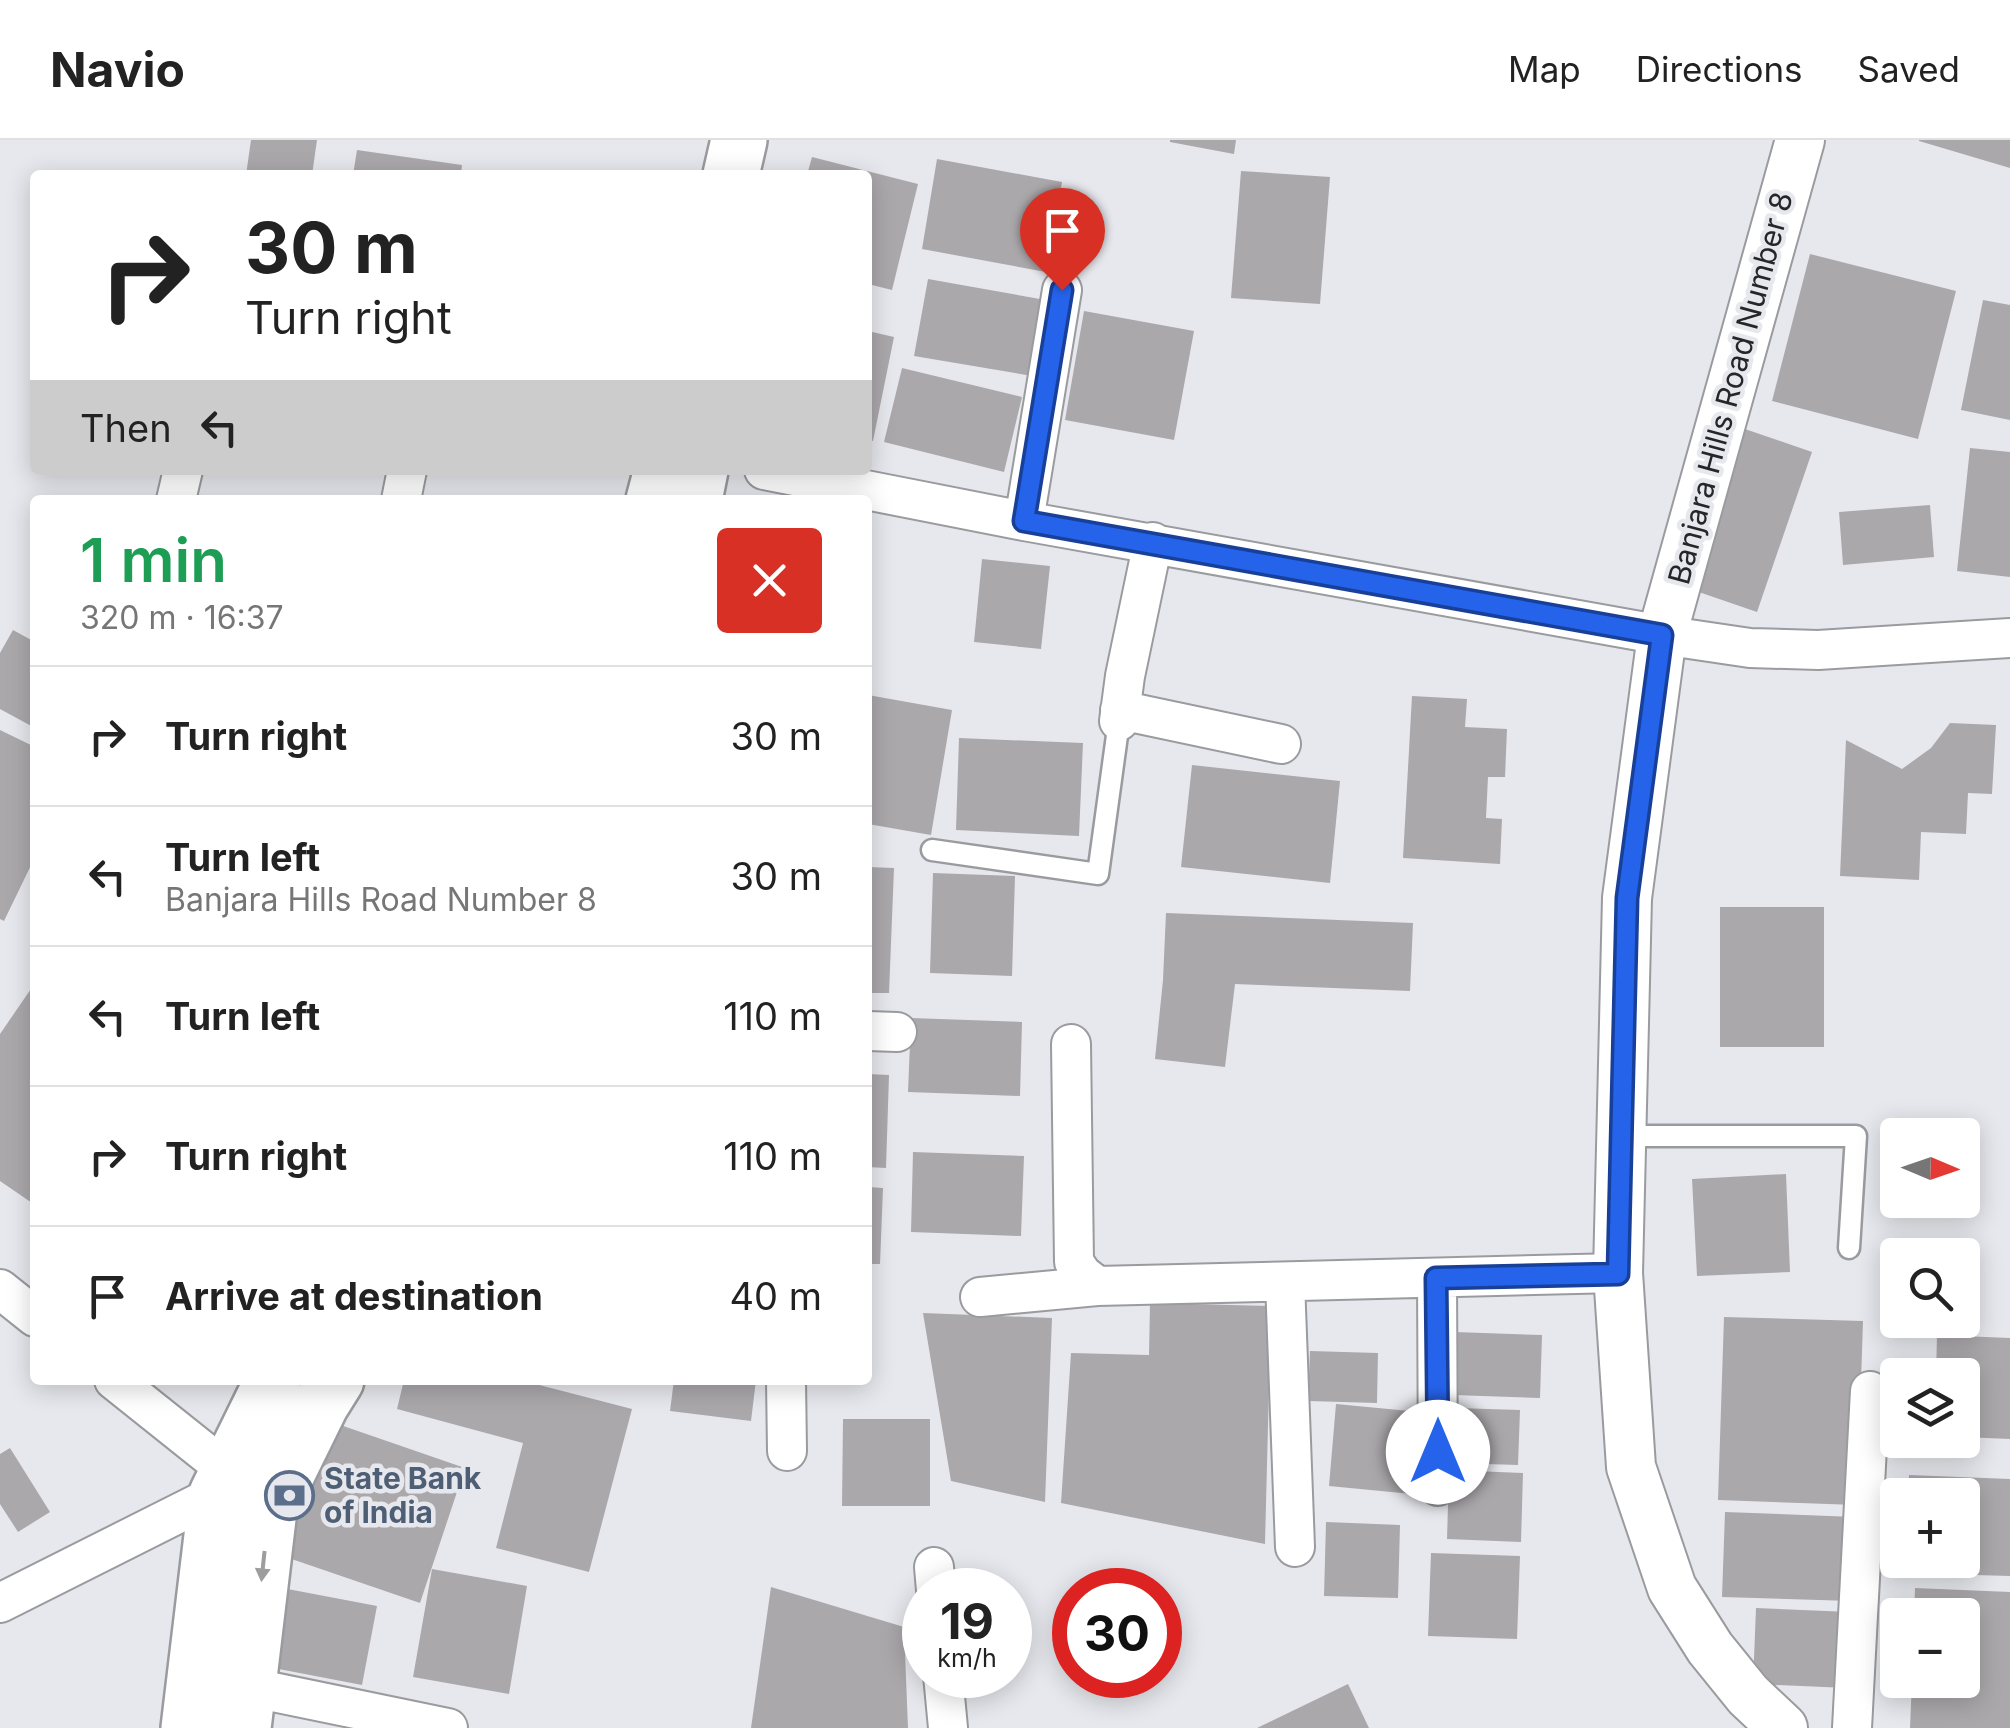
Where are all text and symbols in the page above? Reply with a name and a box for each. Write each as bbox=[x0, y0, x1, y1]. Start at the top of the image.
text: Navio bbox=[50, 40, 185, 99]
text: Map bbox=[1508, 48, 1581, 90]
text: Directions bbox=[1636, 48, 1803, 90]
text: Saved bbox=[1858, 48, 1960, 90]
pin bbox=[1020, 188, 1105, 291]
street label: Banjara Hills Road Number 8 bbox=[1660, 188, 1800, 588]
icon: arrive bbox=[1035, 203, 1090, 258]
text: 30 m bbox=[245, 205, 418, 290]
icon: right bbox=[80, 210, 210, 340]
text: Turn right bbox=[245, 290, 452, 345]
icon: left bbox=[192, 400, 247, 455]
text: Then bbox=[80, 405, 172, 451]
text: 1 min bbox=[80, 524, 227, 596]
button: close bbox=[717, 528, 822, 633]
text: 320 m · 16:37 bbox=[80, 598, 284, 637]
icon: right bbox=[80, 709, 135, 764]
text: Turn right bbox=[165, 713, 347, 759]
text: 30 m bbox=[731, 713, 822, 759]
text: Turn left bbox=[165, 834, 320, 880]
icon: left bbox=[80, 849, 135, 904]
text: 30 m bbox=[731, 853, 822, 899]
text: Banjara Hills Road Number 8 bbox=[165, 880, 597, 919]
icon: left bbox=[80, 989, 135, 1044]
text: Turn left bbox=[165, 993, 320, 1039]
text: 110 m bbox=[723, 993, 822, 1039]
north arrow bbox=[1880, 1118, 1980, 1218]
map controls bbox=[1880, 1118, 1980, 1698]
icon: right bbox=[80, 1129, 135, 1184]
text: Turn right bbox=[165, 1133, 347, 1179]
text: 110 m bbox=[723, 1133, 822, 1179]
button: search bbox=[1880, 1238, 1980, 1338]
icon: arrive bbox=[80, 1269, 135, 1324]
text: Arrive at destination bbox=[165, 1273, 543, 1319]
text: 40 m bbox=[730, 1273, 822, 1319]
button: layers bbox=[1880, 1358, 1980, 1458]
position arrow bbox=[1386, 1400, 1490, 1504]
place label: State Bank of India bbox=[324, 1460, 482, 1530]
bank icon: State Bank of India bbox=[263, 1469, 315, 1521]
button: + bbox=[1880, 1478, 1980, 1578]
one-way arrow bbox=[255, 1551, 271, 1582]
speed limit sign: 30 bbox=[1052, 1568, 1182, 1698]
text: 19 bbox=[940, 1591, 994, 1651]
button: − bbox=[1880, 1598, 1980, 1698]
text: km/h bbox=[937, 1643, 997, 1673]

